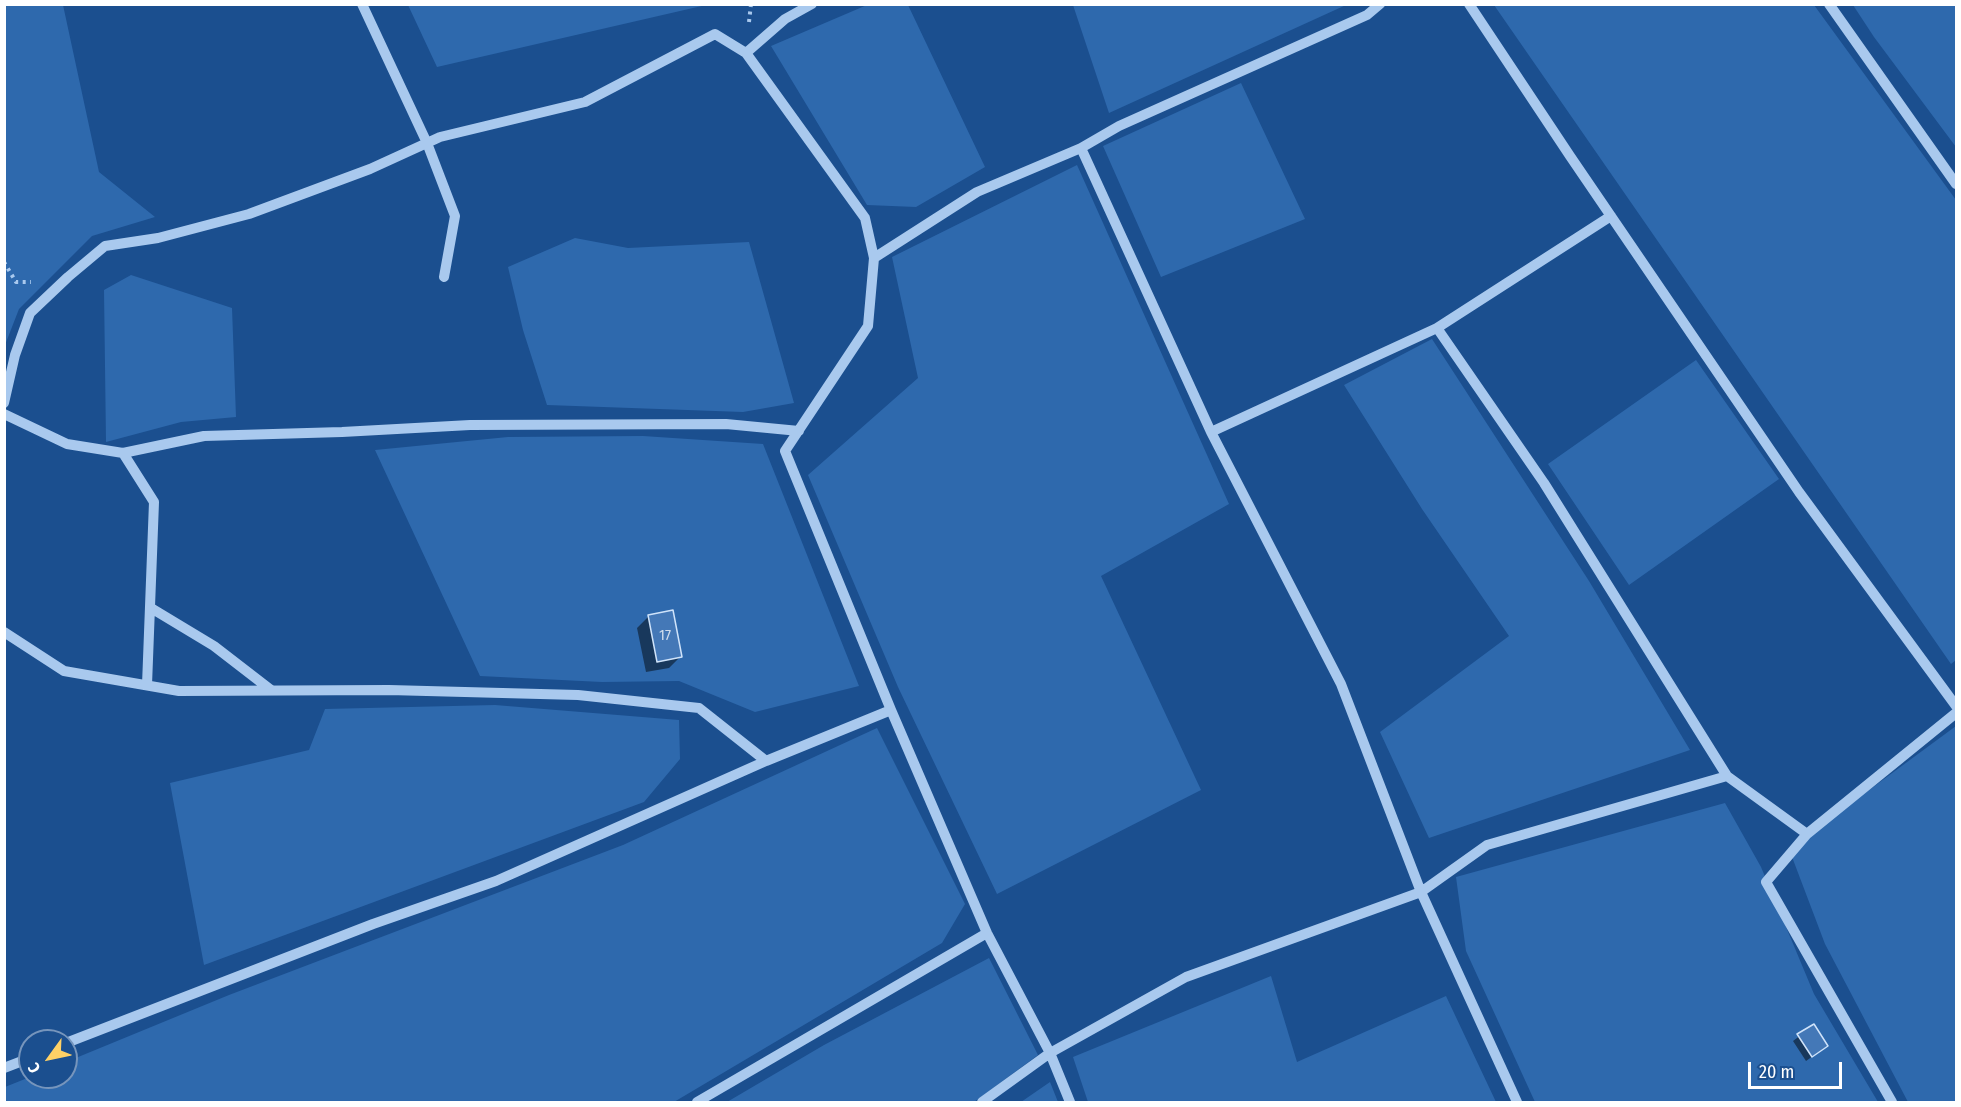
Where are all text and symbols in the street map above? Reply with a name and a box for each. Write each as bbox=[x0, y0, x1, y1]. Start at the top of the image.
house number: 17 bbox=[659, 627, 671, 645]
north arrow bbox=[18, 1029, 78, 1089]
scale bar bbox=[1751, 1050, 1846, 1088]
text: С bbox=[24, 1059, 44, 1077]
text: 20 m bbox=[1759, 1061, 1794, 1083]

